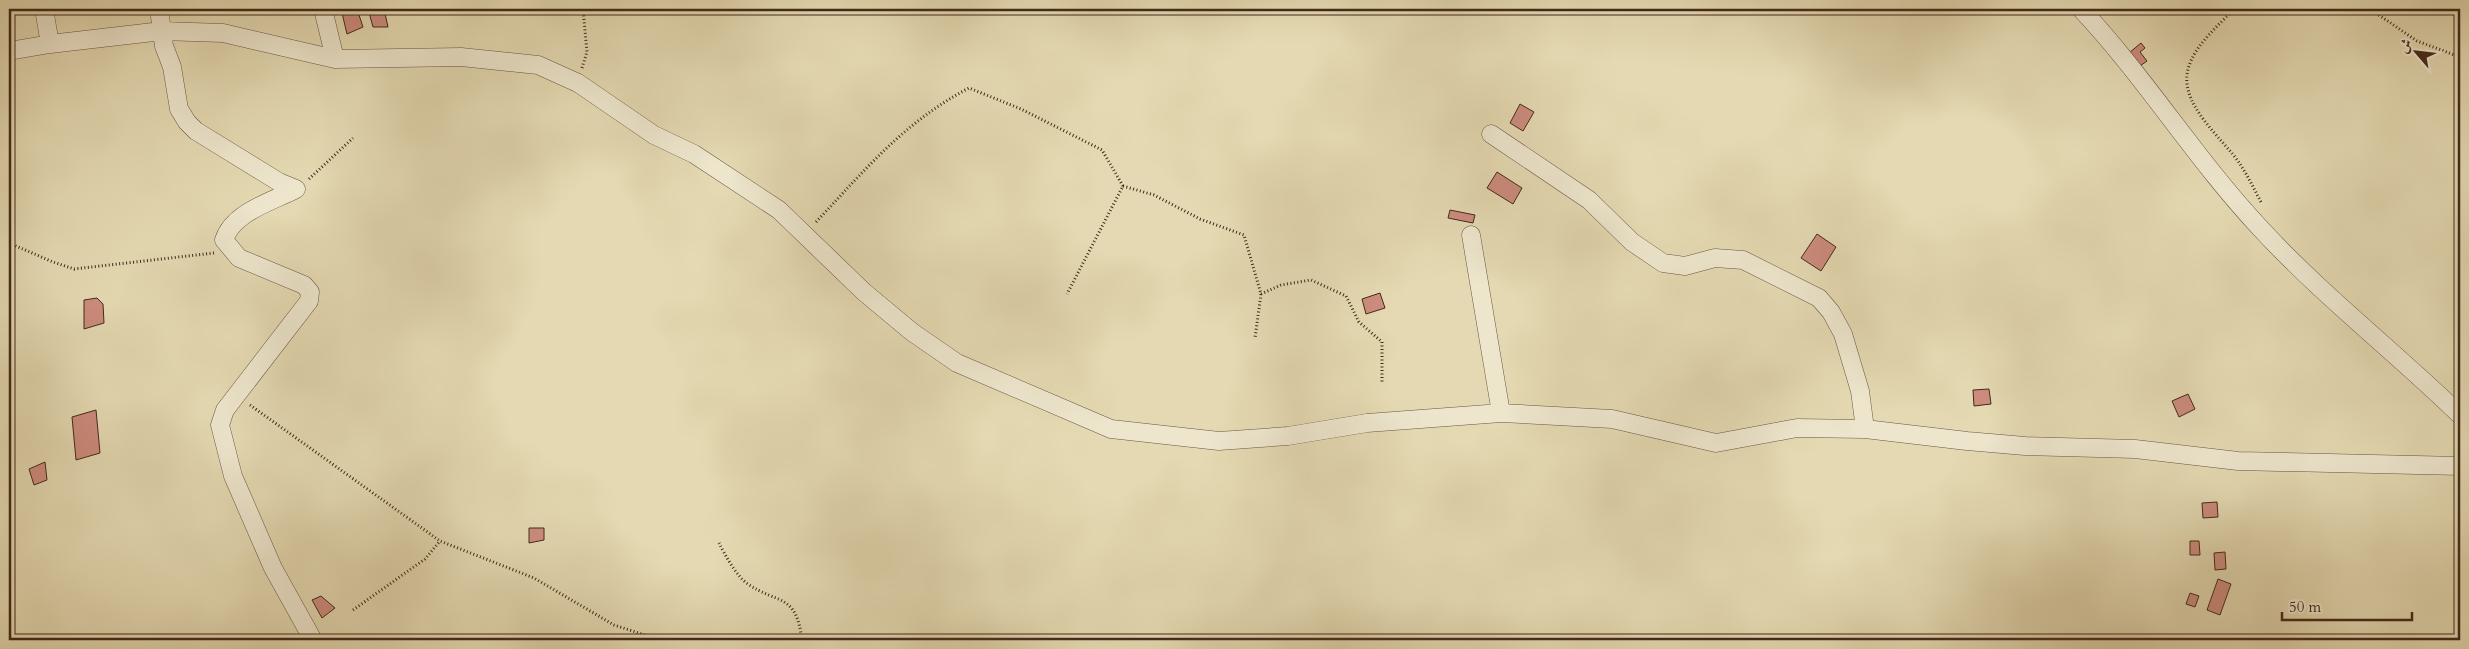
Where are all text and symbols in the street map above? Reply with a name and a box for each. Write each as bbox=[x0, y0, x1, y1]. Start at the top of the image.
north arrow bbox=[2392, 28, 2442, 78]
text: ش bbox=[2393, 35, 2417, 57]
scale bar bbox=[2282, 589, 2412, 621]
text: 50 m bbox=[2289, 597, 2321, 617]

